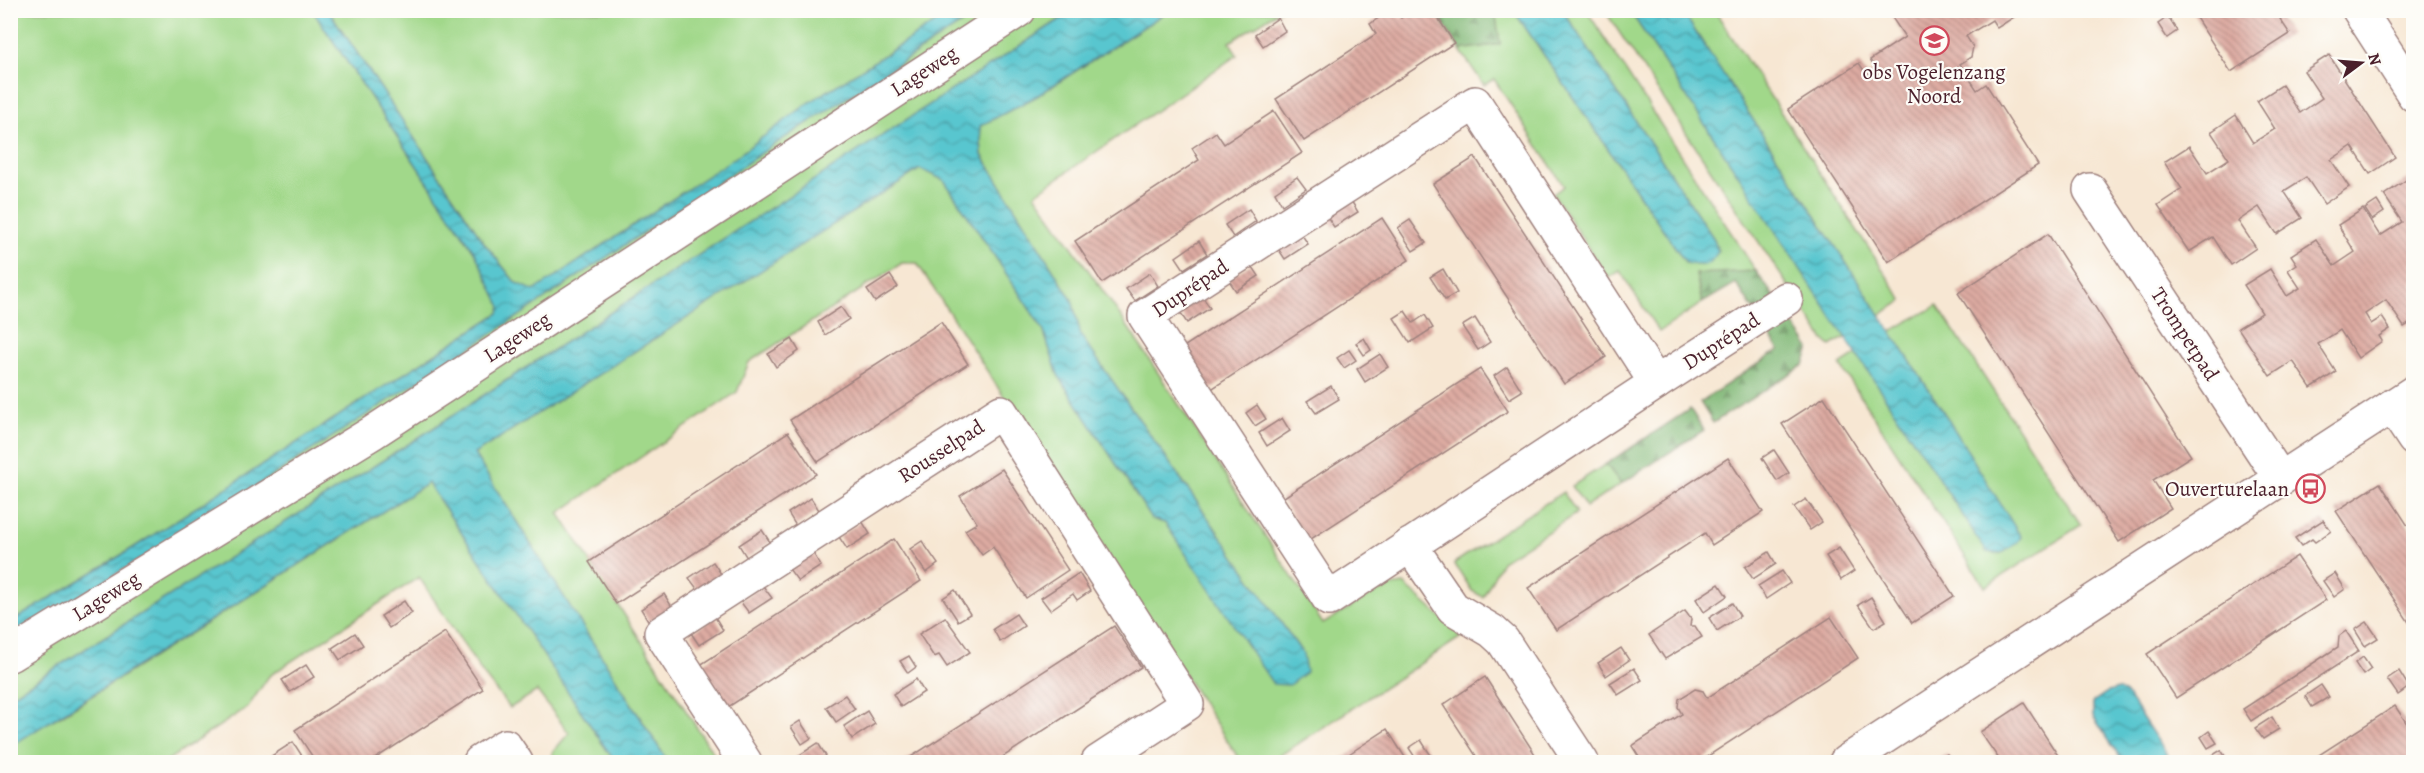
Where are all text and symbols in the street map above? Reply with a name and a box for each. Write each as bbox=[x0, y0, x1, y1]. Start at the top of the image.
school or university icon: obs Vogelenzang Noord bbox=[1918, 25, 1950, 57]
north arrow bbox=[2331, 33, 2391, 93]
street label: Lageweg bbox=[885, 39, 963, 103]
text: N bbox=[2362, 51, 2387, 68]
place label: obs Vogelenzang Noord bbox=[1863, 58, 2006, 110]
street label: Duprépad bbox=[1146, 252, 1234, 324]
street label: Trompetpad bbox=[2144, 282, 2226, 387]
street label: Lageweg bbox=[478, 305, 556, 369]
street label: Duprépad bbox=[1677, 305, 1766, 376]
street label: Rousselpad bbox=[892, 412, 990, 489]
bus stop icon: Ouverturelaan bbox=[2294, 473, 2326, 505]
place label: Ouverturelaan bbox=[2165, 475, 2289, 503]
street label: Lageweg bbox=[67, 564, 145, 628]

